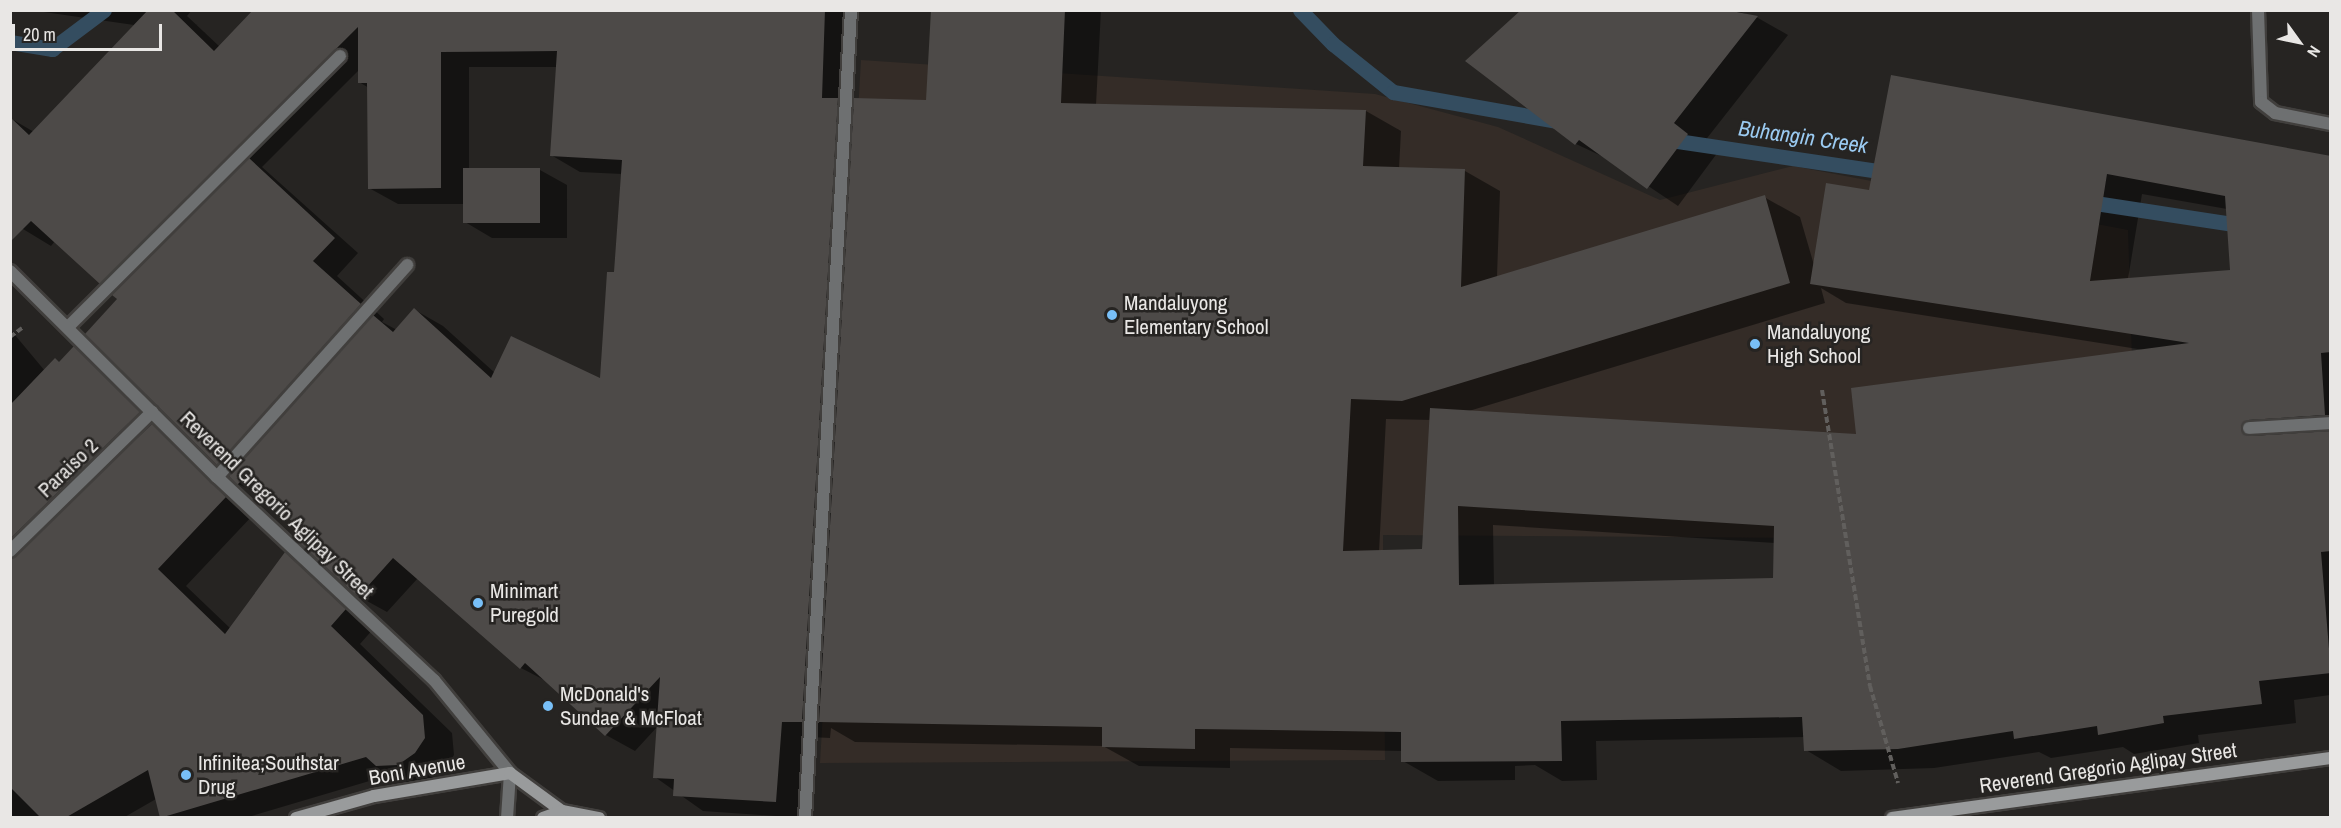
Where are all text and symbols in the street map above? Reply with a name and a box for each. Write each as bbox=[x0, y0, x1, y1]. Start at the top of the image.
scale bar bbox=[15, 12, 165, 50]
north arrow bbox=[2269, 12, 2329, 72]
text: 20 m bbox=[23, 22, 56, 47]
text: N bbox=[2302, 42, 2326, 62]
water label: Buhangin Creek bbox=[1737, 115, 1869, 159]
place label: Mandaluyong Elementary School bbox=[1124, 290, 1269, 340]
marker: Mandaluyong Elementary School bbox=[1105, 308, 1119, 322]
place label: Mandaluyong High School bbox=[1767, 319, 1870, 369]
marker: Mandaluyong High School bbox=[1748, 337, 1762, 351]
street label: Reverend Gregorio Aglipay Street bbox=[175, 406, 379, 604]
street label: Paraiso 2 bbox=[33, 433, 103, 503]
place label: Minimart Puregold bbox=[490, 578, 559, 628]
marker: Minimart Puregold bbox=[471, 596, 485, 610]
place label: McDonald's Sundae & McFloat bbox=[560, 681, 702, 731]
marker: McDonald's Sundae & McFloat bbox=[541, 699, 555, 713]
street label: Reverend Gregorio Aglipay Street bbox=[1977, 737, 2239, 799]
street label: Boni Avenue bbox=[366, 749, 468, 791]
place label: Infinitea;Southstar Drug bbox=[198, 750, 339, 800]
marker: Infinitea;Southstar Drug bbox=[179, 768, 193, 782]

